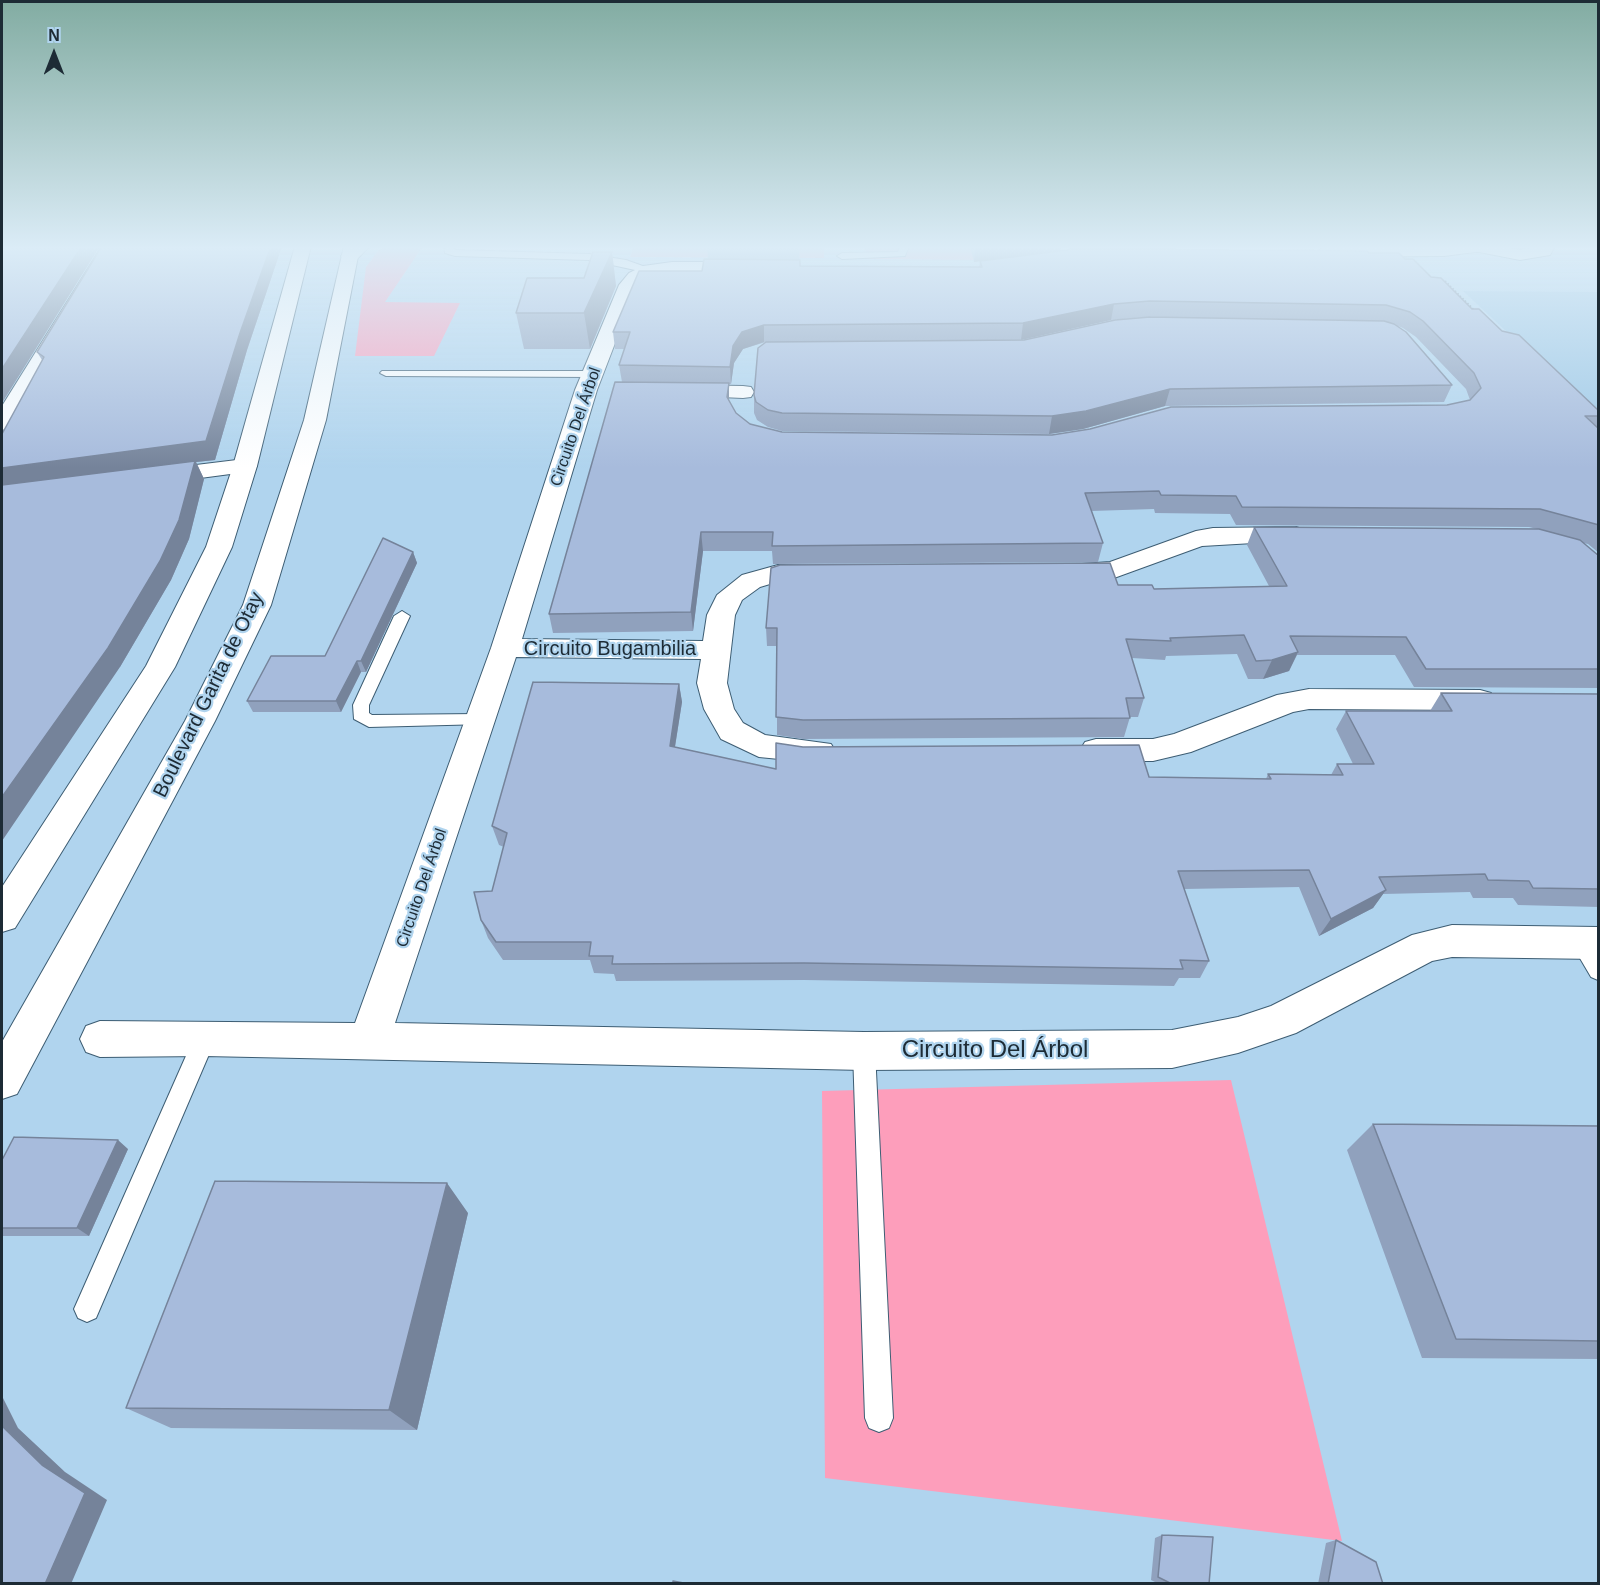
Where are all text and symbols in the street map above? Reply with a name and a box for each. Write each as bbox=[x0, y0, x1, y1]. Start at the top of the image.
north arrow bbox=[24, 24, 84, 84]
text: N bbox=[48, 27, 60, 44]
street label: Circuito Del Árbol bbox=[547, 365, 605, 489]
street label: Boulevard Garita de Otay bbox=[149, 588, 269, 802]
street label: Circuito Bugambilia bbox=[524, 637, 696, 661]
street label: Circuito Del Árbol bbox=[393, 826, 451, 950]
street label: Circuito Del Árbol bbox=[902, 1036, 1088, 1064]

